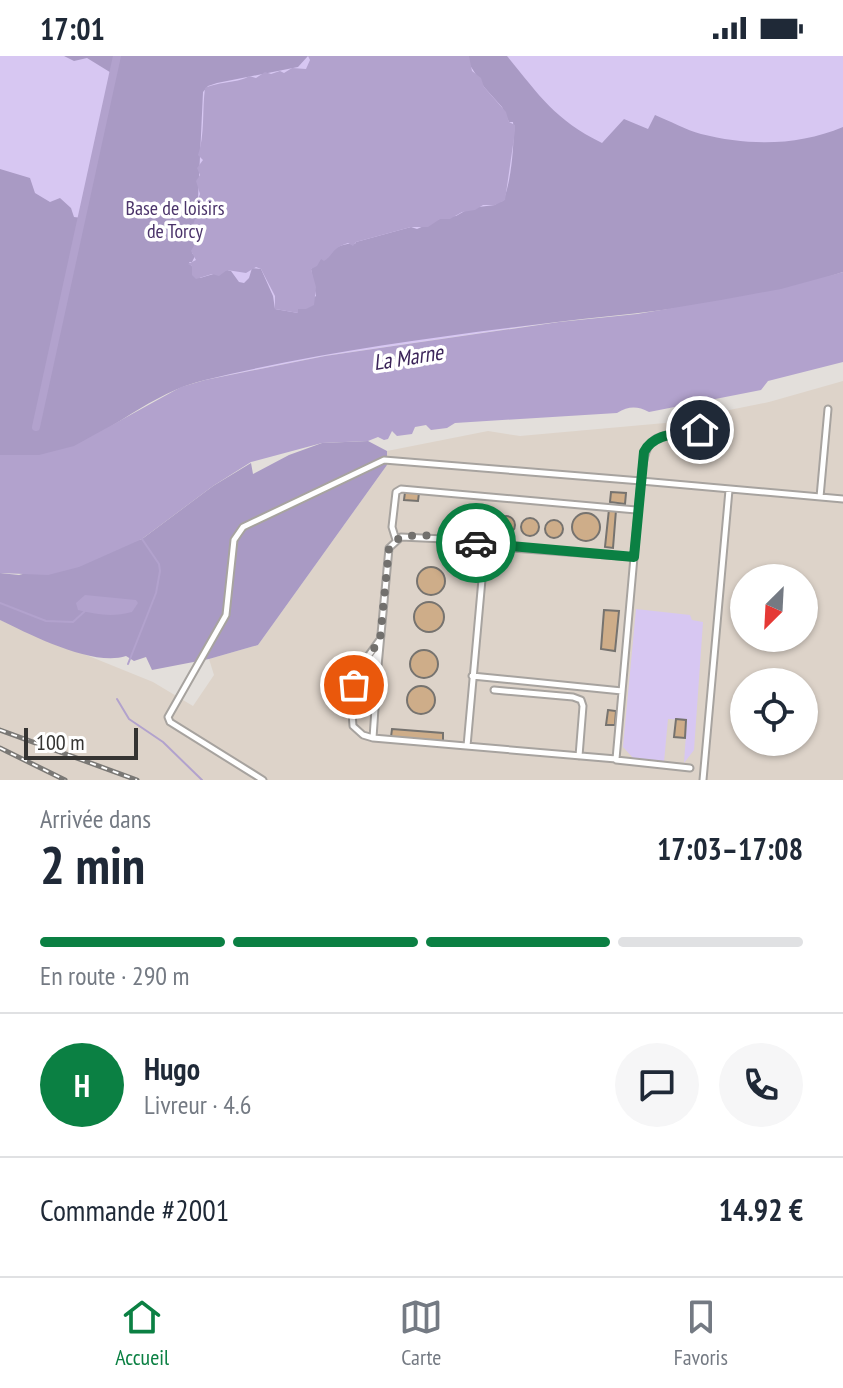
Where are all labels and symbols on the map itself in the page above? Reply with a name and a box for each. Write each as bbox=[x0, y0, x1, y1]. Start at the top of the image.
park label: Base de loisirs de Torcy bbox=[126, 195, 225, 244]
water label: La Marne bbox=[371, 337, 447, 376]
pin bbox=[666, 396, 734, 464]
courier bbox=[436, 503, 516, 583]
north arrow bbox=[730, 564, 818, 652]
pin bbox=[320, 651, 388, 719]
scale bar bbox=[24, 724, 138, 760]

